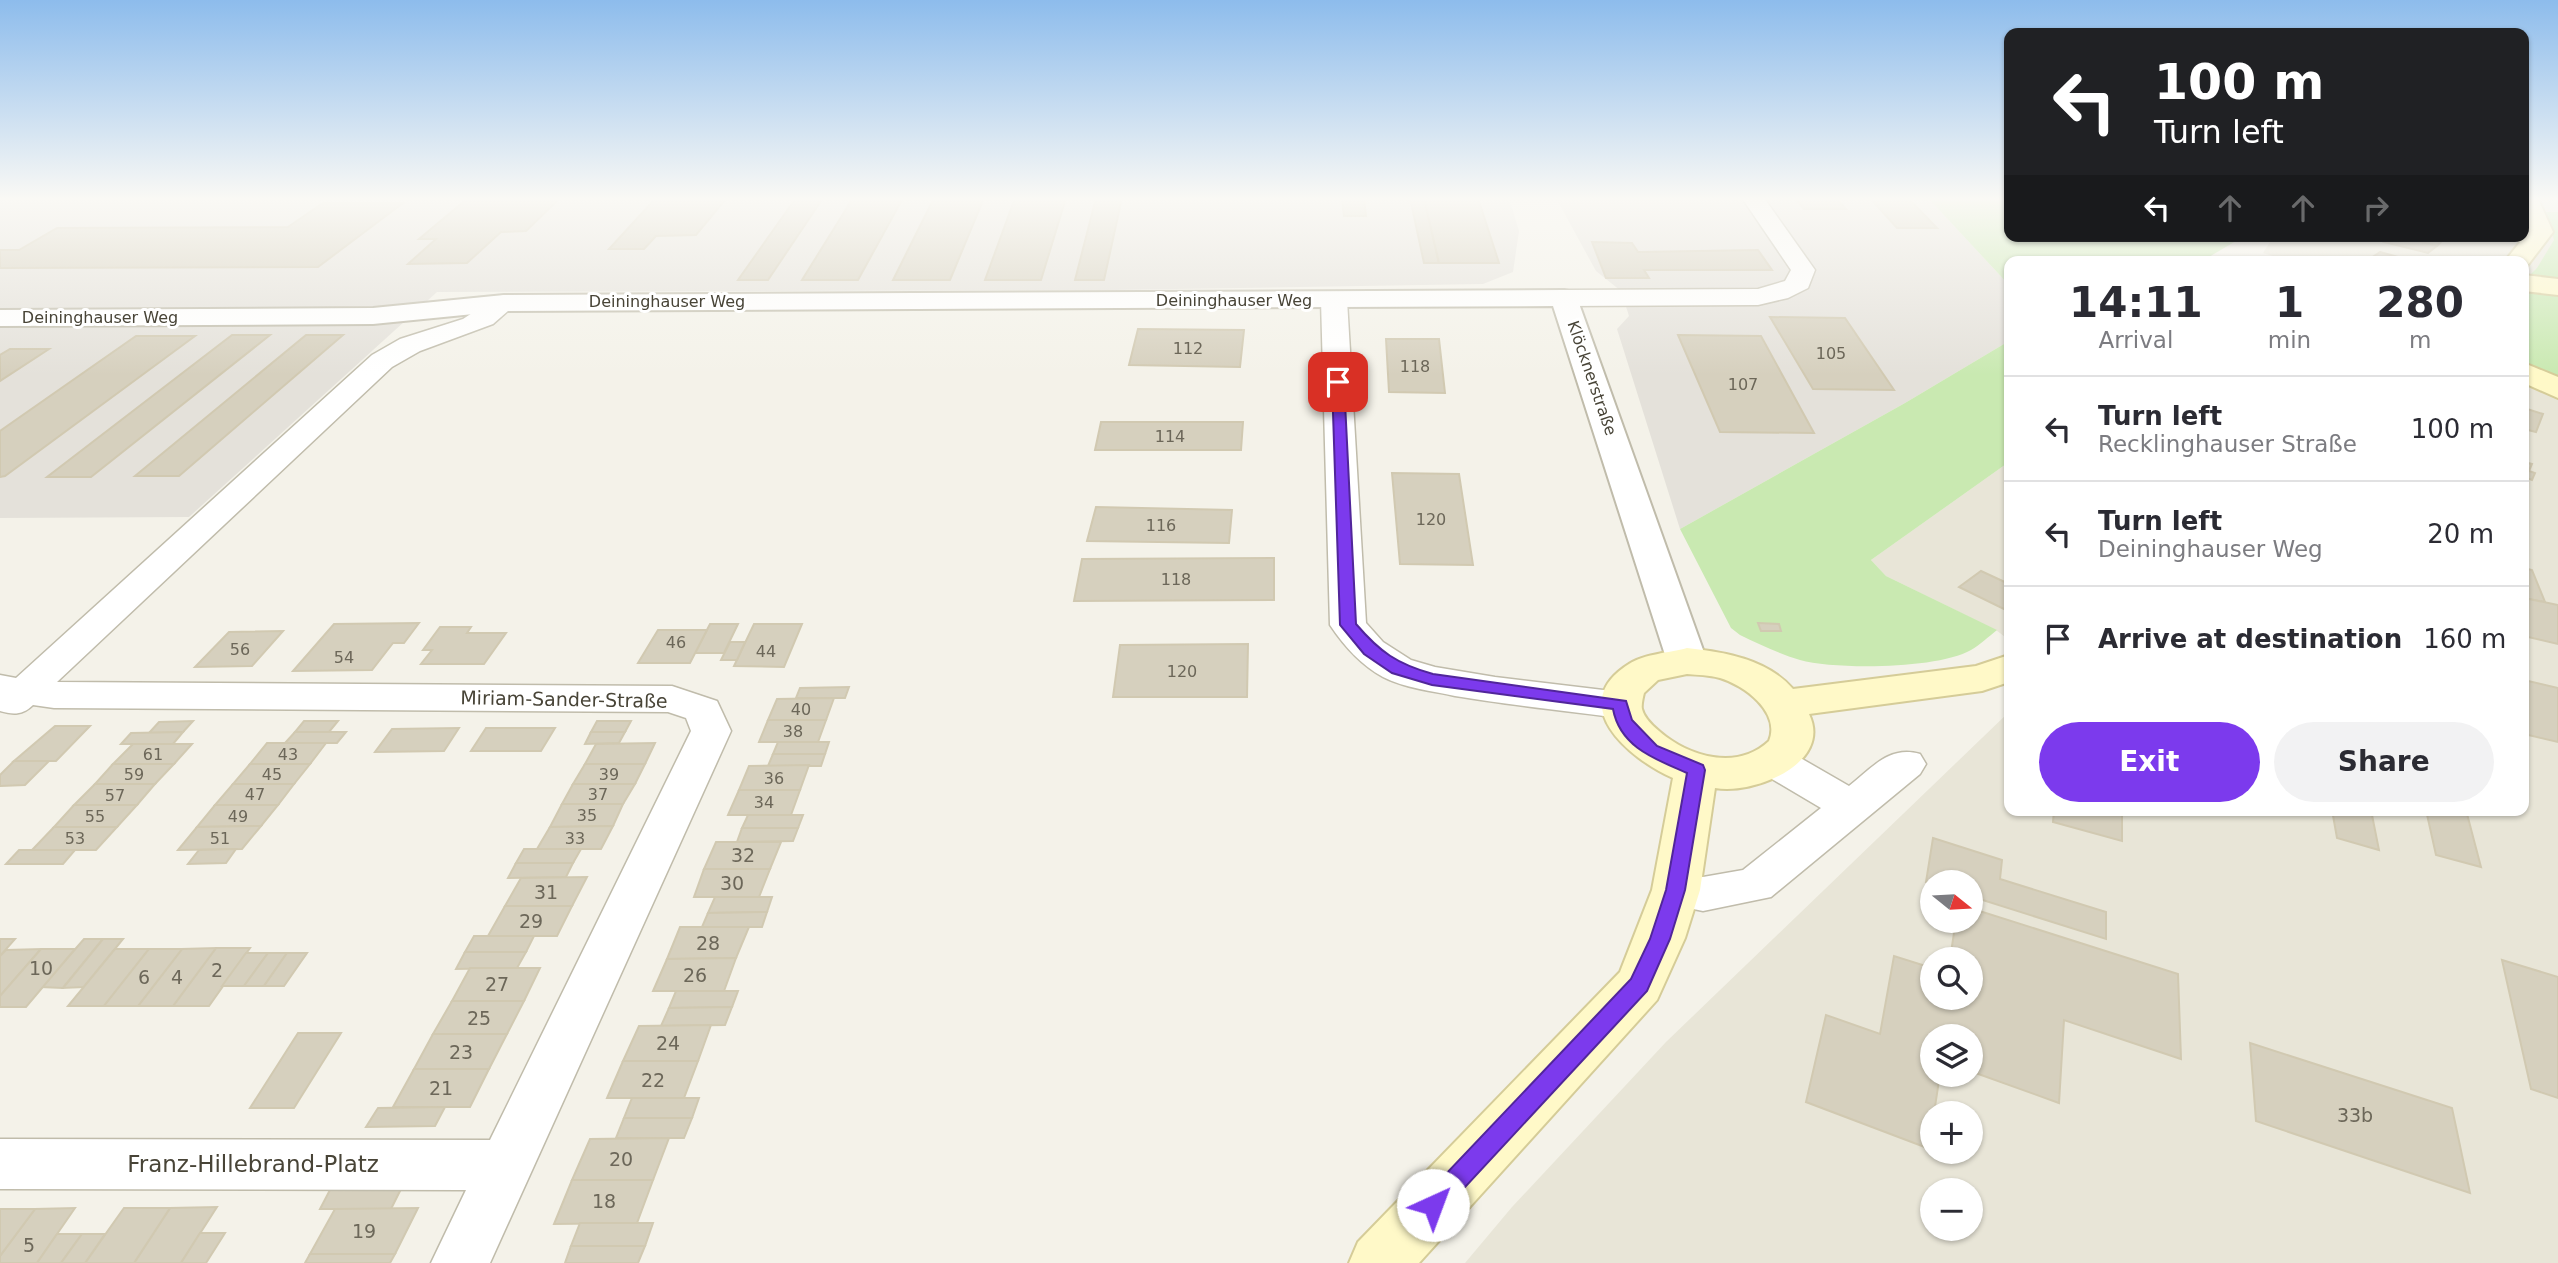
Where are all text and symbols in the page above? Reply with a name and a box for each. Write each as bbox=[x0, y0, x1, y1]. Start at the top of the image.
text: 100 m bbox=[2154, 54, 2324, 111]
icon: left bbox=[2039, 56, 2130, 147]
text: Turn left bbox=[2154, 113, 2284, 151]
icon: left bbox=[2138, 189, 2176, 227]
icon: ahead bbox=[2211, 189, 2249, 227]
icon: ahead bbox=[2284, 189, 2322, 227]
icon: right bbox=[2357, 189, 2395, 227]
text: 14:11 bbox=[2069, 278, 2203, 327]
text: 1 bbox=[2275, 278, 2304, 327]
text: 280 bbox=[2376, 278, 2464, 327]
street label: Deininghauser Weg bbox=[1156, 291, 1312, 310]
street label: Deininghauser Weg bbox=[589, 292, 745, 311]
street label: Deininghauser Weg bbox=[22, 308, 178, 327]
street label: Klöcknerstraße bbox=[1563, 318, 1621, 438]
text: Arrival bbox=[2099, 327, 2173, 353]
text: min bbox=[2268, 327, 2311, 353]
text: m bbox=[2409, 327, 2431, 353]
house number: 112 bbox=[1173, 339, 1203, 358]
house number: 105 bbox=[1816, 344, 1846, 363]
pin bbox=[1308, 352, 1368, 412]
house number: 118 bbox=[1400, 357, 1430, 376]
icon: arrive bbox=[1319, 363, 1357, 401]
house number: 107 bbox=[1728, 375, 1758, 394]
text: Turn left bbox=[2098, 401, 2222, 431]
icon: left bbox=[2039, 410, 2077, 448]
text: 100 m bbox=[2411, 414, 2494, 444]
house number: 114 bbox=[1155, 427, 1185, 446]
text: Recklinghauser Straße bbox=[2098, 431, 2357, 457]
text: Turn left bbox=[2098, 506, 2222, 536]
house number: 120 bbox=[1416, 510, 1446, 529]
icon: left bbox=[2039, 515, 2077, 553]
house number: 116 bbox=[1146, 516, 1176, 535]
text: 20 m bbox=[2427, 519, 2494, 549]
text: Deininghauser Weg bbox=[2098, 536, 2323, 562]
house number: 118 bbox=[1161, 570, 1191, 589]
icon: arrive bbox=[2039, 620, 2077, 658]
text: Arrive at destination bbox=[2098, 624, 2402, 654]
text: 160 m bbox=[2423, 624, 2506, 654]
house number: 46 bbox=[666, 633, 686, 652]
house number: 56 bbox=[230, 640, 250, 659]
house number: 44 bbox=[756, 642, 776, 661]
house number: 54 bbox=[334, 648, 354, 667]
house number: 120 bbox=[1167, 662, 1197, 681]
street label: Miriam-Sander-Straße bbox=[460, 686, 668, 712]
house number: 40 bbox=[791, 700, 811, 719]
house number: 38 bbox=[783, 722, 803, 741]
button: Exit bbox=[2039, 722, 2260, 802]
button: Share bbox=[2274, 722, 2494, 802]
house number: 61 bbox=[143, 745, 163, 764]
house number: 43 bbox=[278, 745, 298, 764]
house number: 59 bbox=[124, 765, 144, 784]
house number: 45 bbox=[262, 765, 282, 784]
house number: 39 bbox=[599, 765, 619, 784]
house number: 36 bbox=[764, 769, 784, 788]
house number: 47 bbox=[245, 785, 265, 804]
house number: 37 bbox=[588, 785, 608, 804]
house number: 57 bbox=[105, 786, 125, 805]
house number: 34 bbox=[754, 793, 774, 812]
house number: 35 bbox=[577, 806, 597, 825]
house number: 55 bbox=[85, 807, 105, 826]
house number: 49 bbox=[228, 807, 248, 826]
house number: 53 bbox=[65, 829, 85, 848]
house number: 51 bbox=[210, 829, 230, 848]
house number: 33 bbox=[565, 829, 585, 848]
house number: 32 bbox=[731, 844, 755, 866]
north arrow bbox=[1920, 870, 1983, 933]
map controls bbox=[1920, 870, 1983, 1241]
house number: 30 bbox=[720, 872, 744, 894]
house number: 31 bbox=[534, 881, 558, 903]
house number: 29 bbox=[519, 910, 543, 932]
house number: 28 bbox=[696, 932, 720, 954]
button: search bbox=[1920, 947, 1983, 1010]
house number: 10 bbox=[29, 957, 53, 979]
house number: 2 bbox=[211, 959, 223, 981]
house number: 26 bbox=[683, 964, 707, 986]
house number: 6 bbox=[138, 966, 150, 988]
house number: 4 bbox=[171, 966, 183, 988]
house number: 27 bbox=[485, 973, 509, 995]
house number: 25 bbox=[467, 1007, 491, 1029]
button: layers bbox=[1920, 1024, 1983, 1087]
house number: 24 bbox=[656, 1032, 680, 1054]
house number: 23 bbox=[449, 1041, 473, 1063]
house number: 22 bbox=[641, 1069, 665, 1091]
house number: 21 bbox=[429, 1077, 453, 1099]
button: + bbox=[1920, 1101, 1983, 1164]
house number: 33b bbox=[2337, 1104, 2373, 1126]
house number: 20 bbox=[609, 1148, 633, 1170]
street label: Franz-Hillebrand-Platz bbox=[127, 1151, 379, 1177]
position arrow bbox=[1396, 1168, 1470, 1242]
button: − bbox=[1920, 1178, 1983, 1241]
house number: 18 bbox=[592, 1190, 616, 1212]
house number: 19 bbox=[352, 1220, 376, 1242]
house number: 5 bbox=[23, 1234, 35, 1256]

